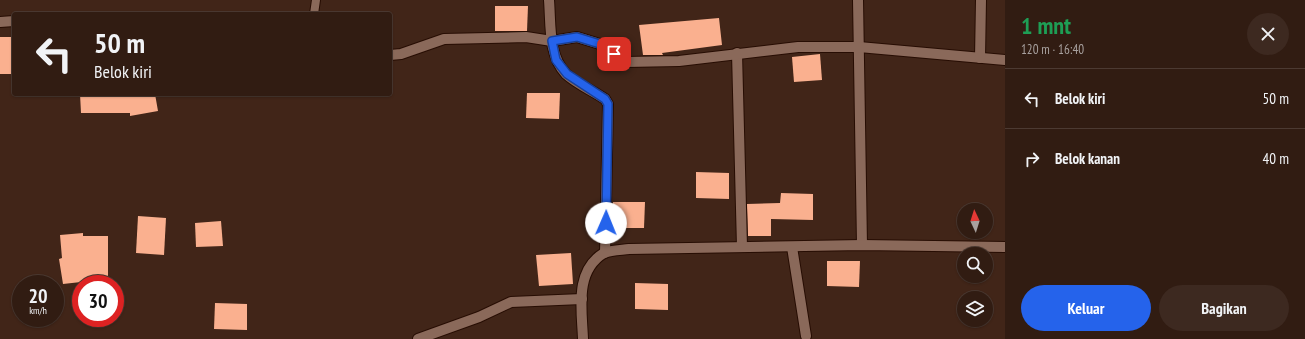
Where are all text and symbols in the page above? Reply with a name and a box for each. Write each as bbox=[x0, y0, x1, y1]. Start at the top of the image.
text: 1 mnt bbox=[1021, 10, 1071, 41]
button: close bbox=[1247, 13, 1289, 55]
text: 50 m bbox=[94, 24, 145, 61]
icon: left bbox=[28, 28, 80, 80]
pin bbox=[597, 37, 631, 71]
text: 120 m · 16:40 bbox=[1021, 41, 1084, 58]
icon: arrive bbox=[603, 43, 625, 65]
text: Belok kiri bbox=[94, 60, 152, 83]
icon: left bbox=[1021, 88, 1043, 110]
text: Belok kiri bbox=[1055, 89, 1105, 108]
text: 50 m bbox=[1263, 89, 1289, 108]
icon: right bbox=[1021, 148, 1043, 170]
text: Belok kanan bbox=[1055, 149, 1120, 168]
text: 40 m bbox=[1263, 149, 1289, 168]
position arrow bbox=[585, 202, 627, 244]
north arrow bbox=[957, 203, 993, 239]
map controls bbox=[957, 203, 993, 327]
button: search bbox=[957, 247, 993, 283]
speed limit sign: 30 bbox=[72, 275, 124, 327]
text: 20 bbox=[28, 283, 48, 309]
button: Keluar bbox=[1021, 285, 1151, 331]
button: Bagikan bbox=[1159, 285, 1289, 331]
button: layers bbox=[957, 291, 993, 327]
text: km/h bbox=[29, 304, 47, 317]

